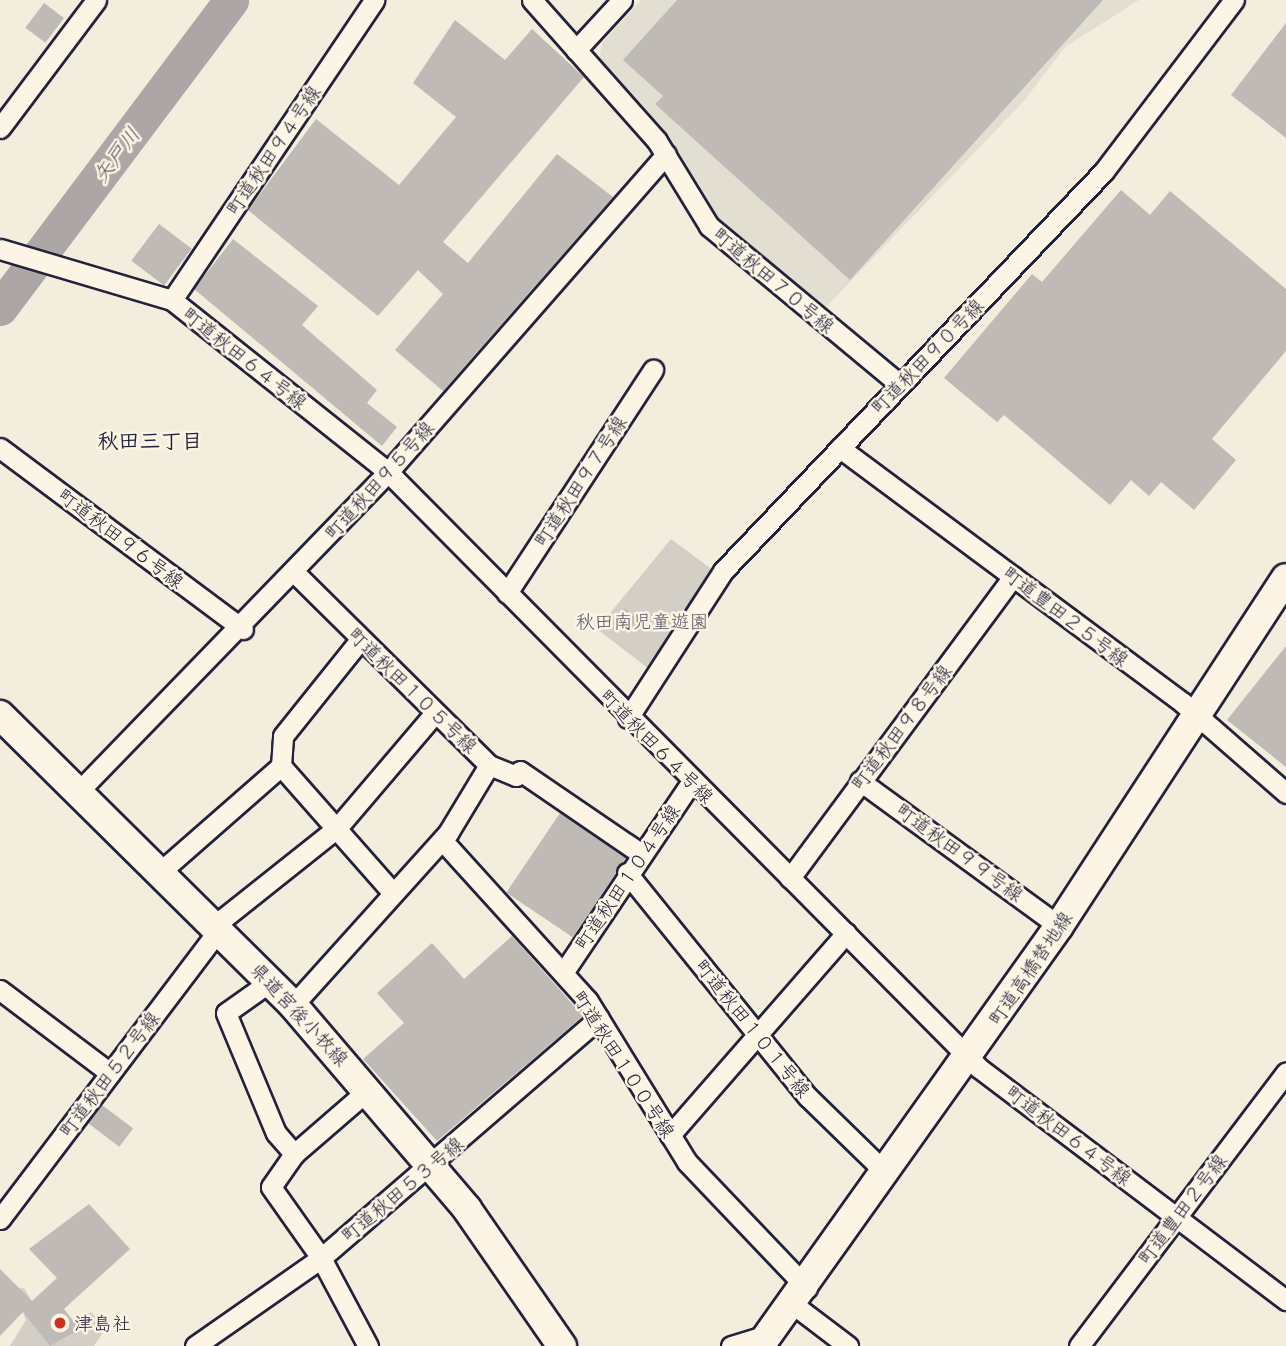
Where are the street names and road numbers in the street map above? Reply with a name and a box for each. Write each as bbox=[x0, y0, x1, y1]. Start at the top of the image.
street label: 町道秋田９４号線 bbox=[221, 81, 325, 219]
street label: 町道秋田７０号線 bbox=[708, 222, 840, 338]
street label: 町道秋田９０号線 bbox=[866, 293, 988, 419]
street label: 町道秋田６４号線 bbox=[178, 302, 312, 414]
street label: 町道秋田９７号線 bbox=[529, 411, 631, 551]
street label: 町道秋田９５号線 bbox=[320, 416, 438, 544]
street label: 町道秋田９６号線 bbox=[53, 483, 189, 593]
street label: 町道豊田２５号線 bbox=[998, 561, 1134, 671]
street label: 町道秋田１０５号線 bbox=[344, 622, 482, 758]
street label: 町道秋田９８号線 bbox=[846, 659, 956, 795]
street label: 町道秋田６４号線 bbox=[595, 684, 719, 808]
street label: 町道秋田９９号線 bbox=[892, 798, 1028, 906]
street label: 町道秋田１０４号線 bbox=[570, 800, 684, 954]
street label: 町道高橋替地線 bbox=[983, 906, 1077, 1030]
street label: 町道秋田１０１号線 bbox=[690, 954, 816, 1102]
street label: 県道宮後小牧線 bbox=[246, 958, 354, 1070]
street label: 町道秋田１００号線 bbox=[568, 986, 680, 1142]
street label: 町道秋田５２号線 bbox=[54, 1006, 164, 1142]
street label: 町道秋田６４号線 bbox=[1001, 1080, 1137, 1190]
street label: 町道秋田５３号線 bbox=[336, 1131, 468, 1247]
street label: 町道豊田２号線 bbox=[1133, 1149, 1231, 1269]

